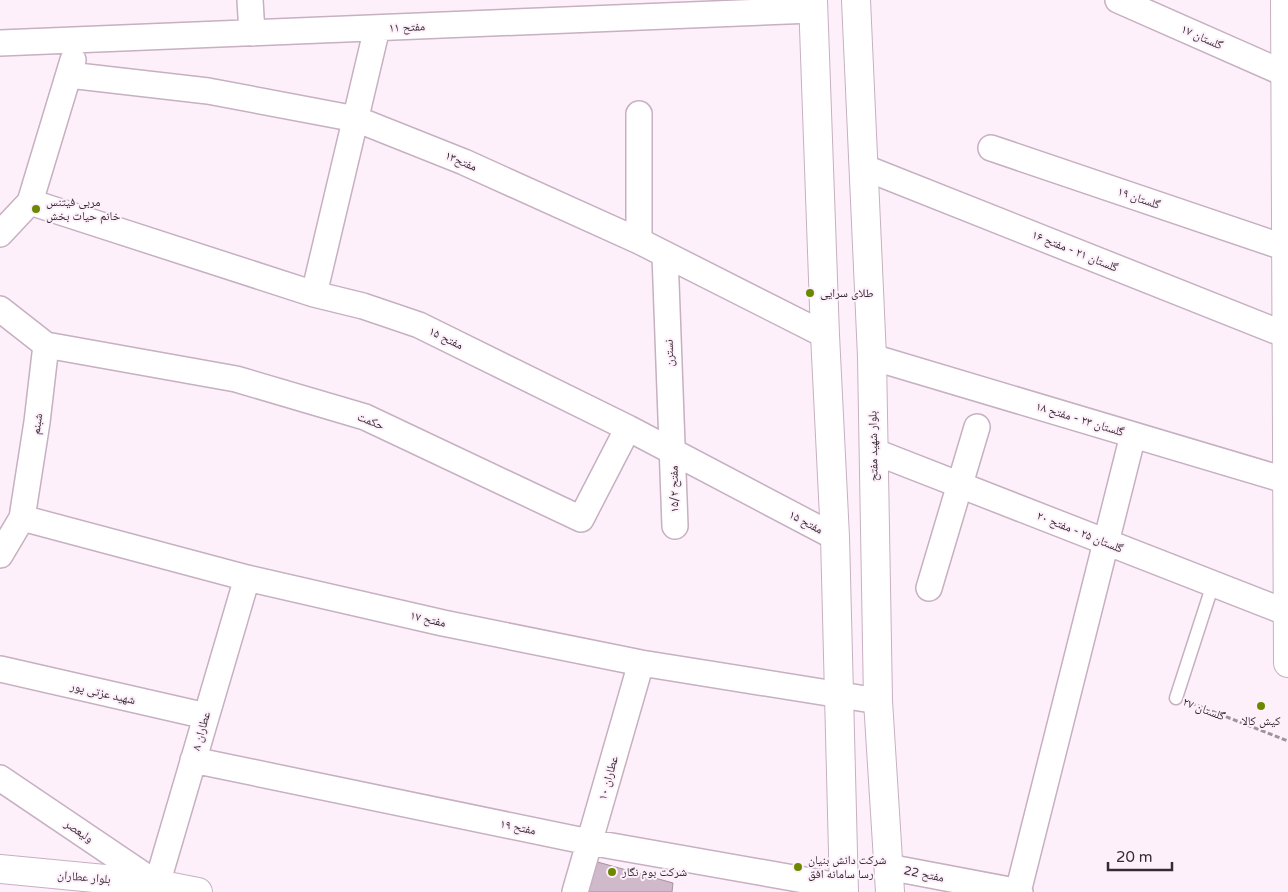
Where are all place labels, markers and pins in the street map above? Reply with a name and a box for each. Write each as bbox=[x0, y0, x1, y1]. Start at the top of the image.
place label: مربی فیتنس خانم حیات بخش bbox=[46, 195, 121, 224]
marker: مربی فیتنس خانم حیات بخش bbox=[30, 203, 42, 215]
place label: طلای سرایی bbox=[820, 286, 874, 300]
marker: طلای سرایی bbox=[804, 287, 816, 299]
marker: کیش کالا bbox=[1255, 700, 1267, 712]
place label: کیش کالا bbox=[1242, 714, 1280, 728]
place label: شرکت دانش بنیان رسا سامانه افق bbox=[808, 853, 886, 881]
marker: شرکت دانش بنیان رسا سامانه افق bbox=[792, 861, 804, 873]
place label: شرکت بوم نگار bbox=[621, 865, 687, 880]
marker: شرکت بوم نگار bbox=[606, 866, 618, 878]

